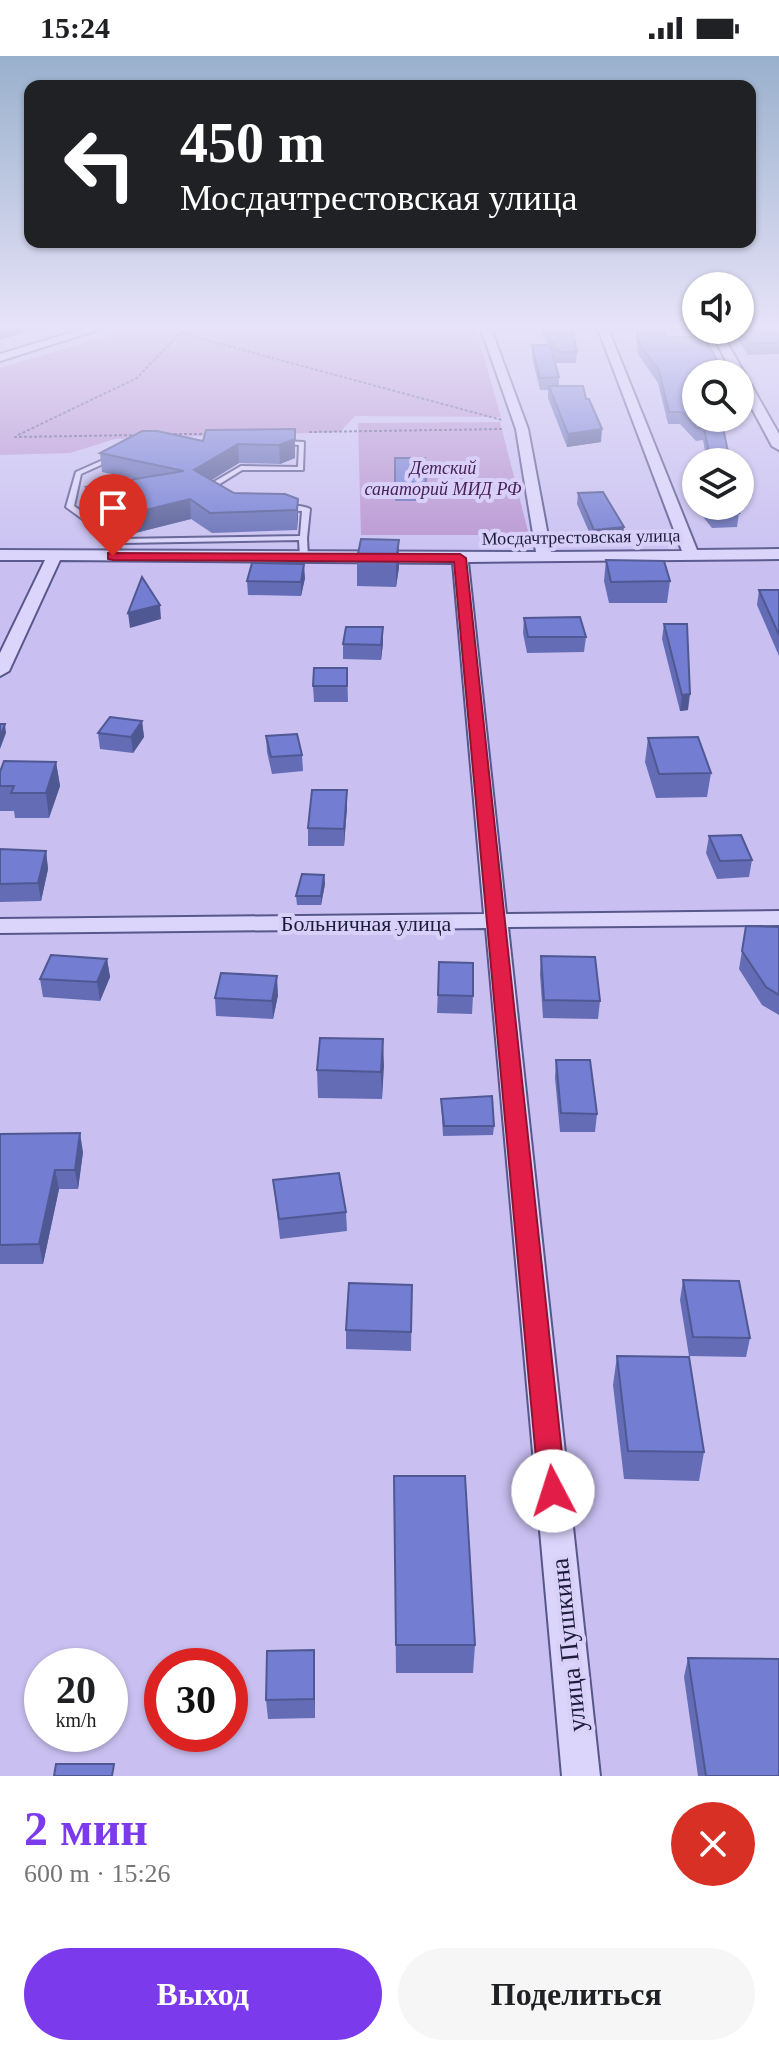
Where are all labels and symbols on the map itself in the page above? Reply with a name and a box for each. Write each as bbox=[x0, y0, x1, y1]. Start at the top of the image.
park label: Детский санаторий МИД РФ bbox=[365, 458, 522, 499]
pin bbox=[79, 474, 147, 556]
street label: Мосдачтрестовская улица bbox=[481, 525, 681, 549]
street label: Больничная улица bbox=[281, 911, 451, 936]
position arrow bbox=[511, 1449, 595, 1533]
street label: улица Пушкина bbox=[545, 1556, 592, 1733]
speed limit sign: 30 bbox=[144, 1648, 248, 1752]

